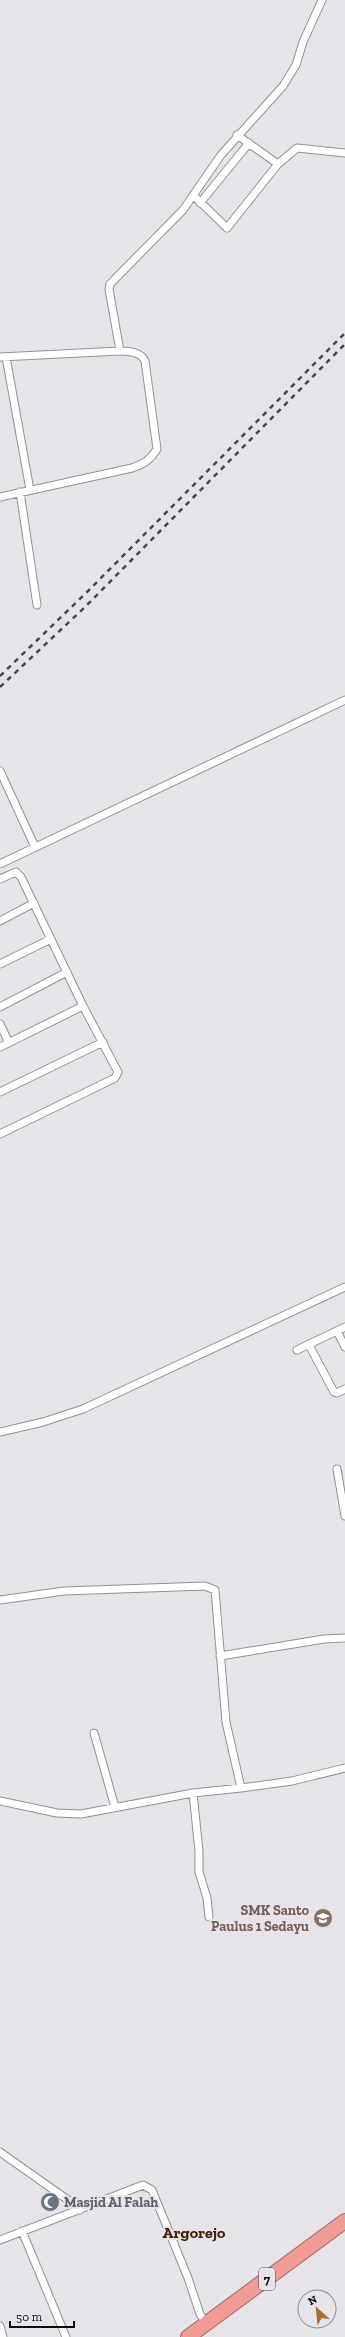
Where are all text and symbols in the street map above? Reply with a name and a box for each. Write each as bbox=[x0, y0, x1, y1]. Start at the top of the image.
place label: SMK Santo Paulus 1 Sedayu bbox=[211, 1902, 310, 1935]
school or university icon: SMK Santo Paulus 1 Sedayu bbox=[312, 1907, 334, 1929]
mosque icon: Masjid Al Falah bbox=[39, 2191, 61, 2213]
place label: Masjid Al Falah bbox=[64, 2194, 158, 2211]
district label: Argorejo bbox=[163, 2223, 226, 2242]
road number: 7 bbox=[259, 2268, 275, 2290]
north arrow bbox=[297, 2289, 337, 2329]
text: N bbox=[306, 2293, 320, 2308]
scale bar bbox=[10, 2303, 74, 2329]
text: 50 m bbox=[16, 2310, 43, 2324]

